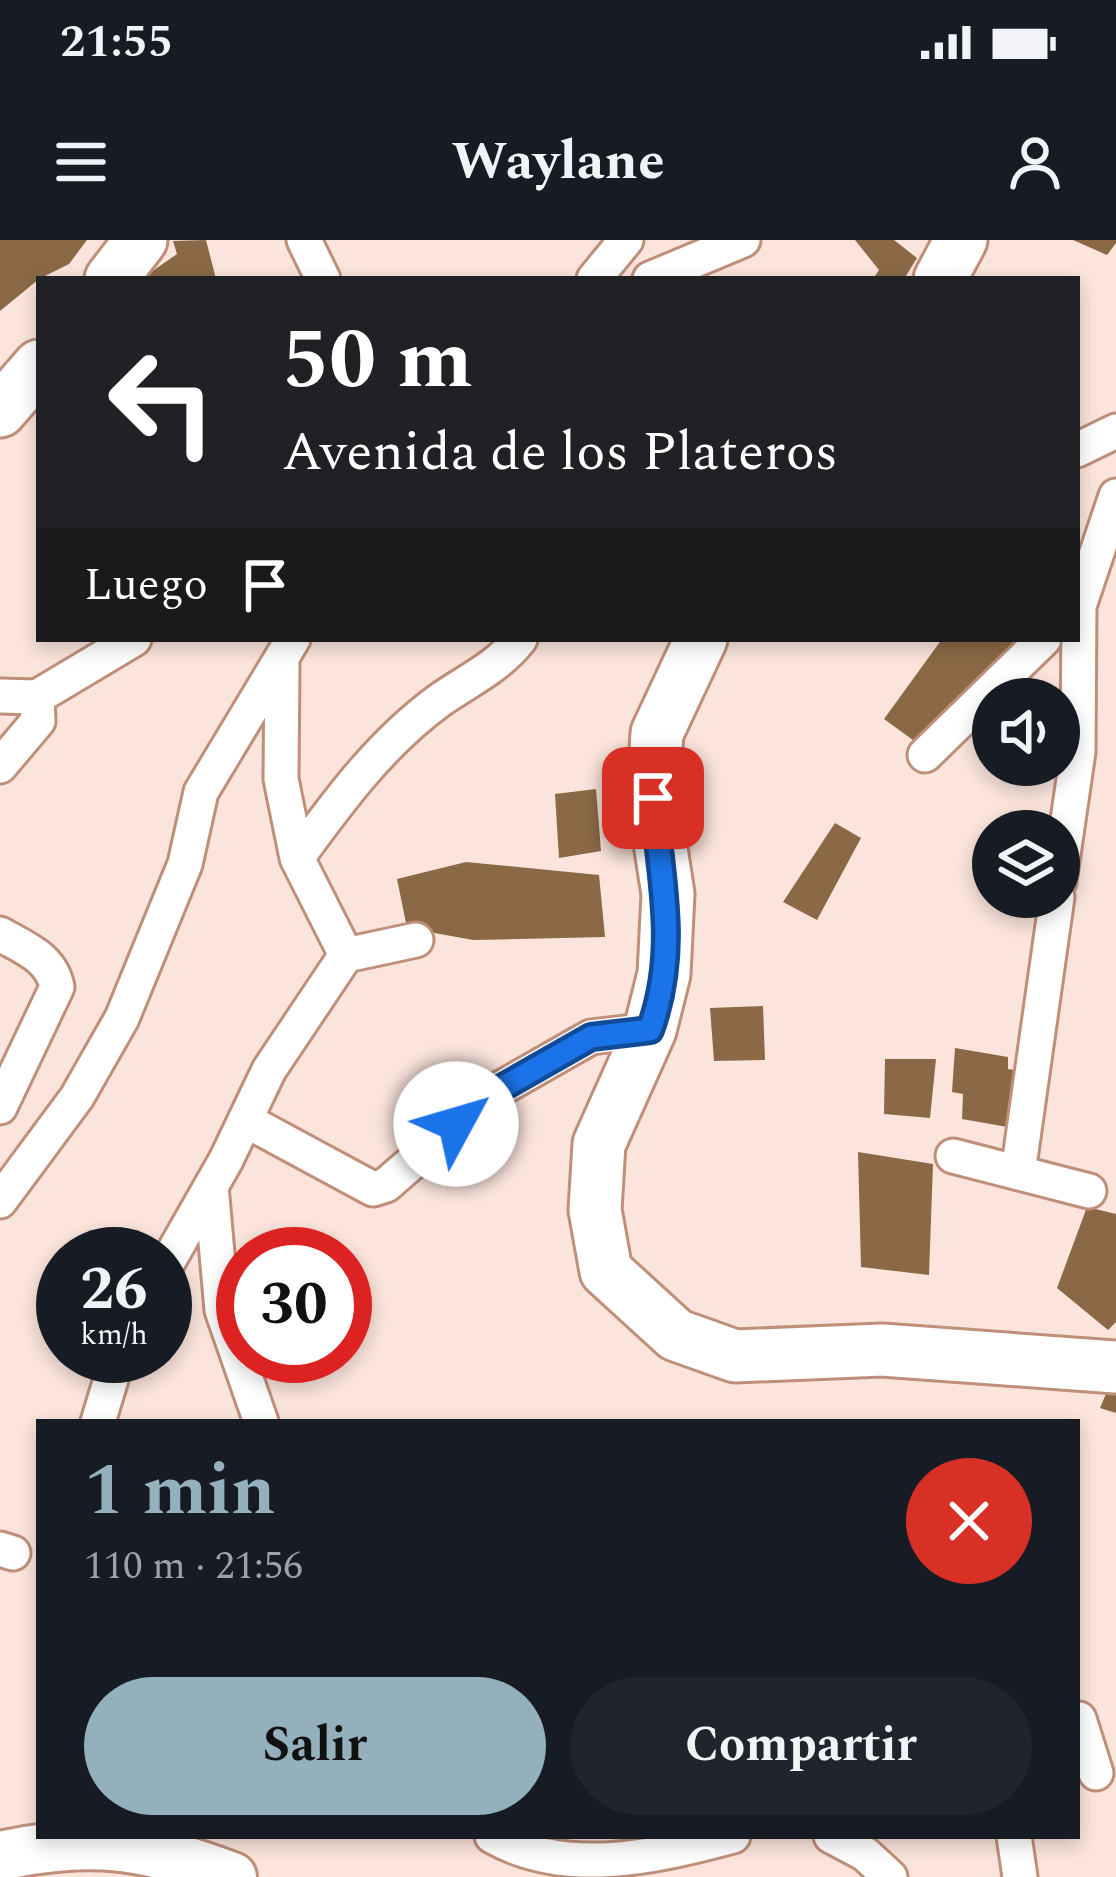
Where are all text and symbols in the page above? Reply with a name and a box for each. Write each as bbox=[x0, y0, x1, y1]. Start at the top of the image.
text: 21:55 bbox=[60, 8, 173, 77]
text: Waylane bbox=[451, 121, 665, 203]
icon: menu bbox=[48, 129, 114, 195]
icon: person bbox=[1002, 129, 1068, 195]
text: 50 m bbox=[282, 297, 473, 425]
icon: left bbox=[84, 324, 240, 480]
text: Avenida de los Plateros bbox=[282, 412, 838, 494]
text: Luego bbox=[84, 551, 208, 620]
icon: arrive bbox=[232, 552, 298, 618]
map controls bbox=[972, 678, 1080, 918]
button: sound bbox=[972, 678, 1080, 786]
pin bbox=[602, 747, 704, 849]
icon: arrive bbox=[620, 765, 686, 831]
button: layers bbox=[972, 810, 1080, 918]
position arrow bbox=[393, 1061, 519, 1187]
speed limit sign: 30 bbox=[216, 1227, 372, 1383]
text: 26 bbox=[80, 1244, 148, 1336]
text: km/h bbox=[80, 1312, 148, 1358]
text: 1 min bbox=[84, 1437, 276, 1546]
button: close bbox=[906, 1458, 1032, 1584]
text: 110 m · 21:56 bbox=[84, 1537, 303, 1596]
button: Salir bbox=[84, 1677, 546, 1815]
button: Compartir bbox=[570, 1677, 1032, 1815]

